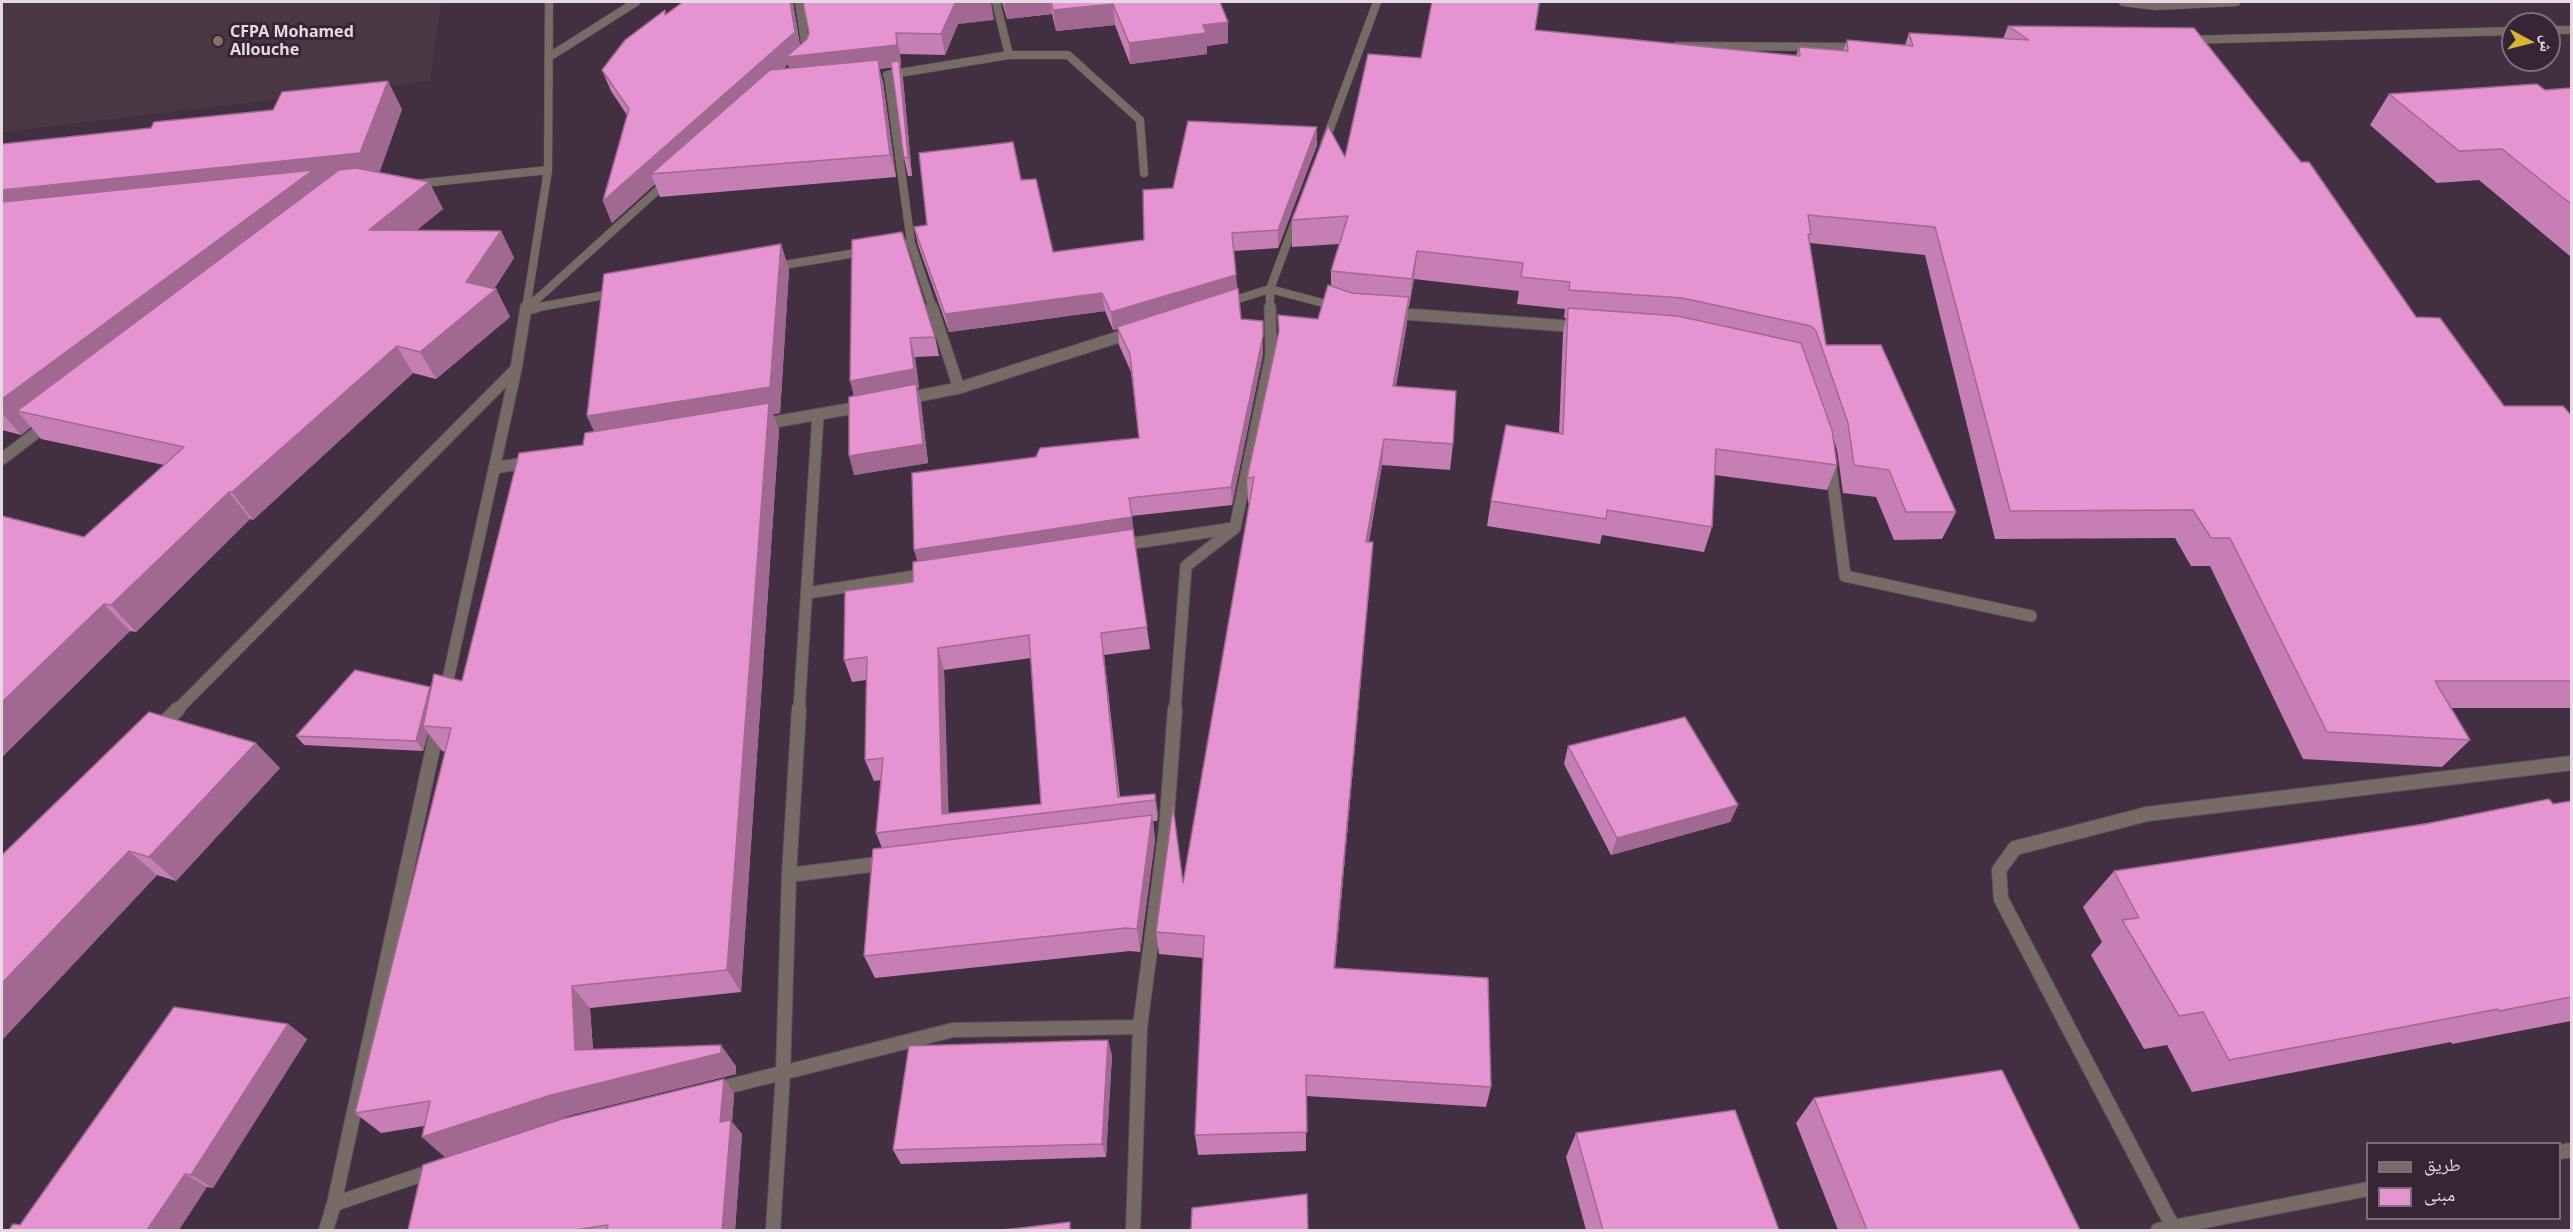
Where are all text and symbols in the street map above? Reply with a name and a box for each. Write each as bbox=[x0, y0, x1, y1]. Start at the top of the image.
north arrow bbox=[2501, 12, 2561, 72]
place label: CFPA Mohamed Allouche bbox=[230, 22, 354, 60]
marker: CFPA Mohamed Allouche bbox=[211, 34, 225, 48]
text: ش bbox=[2535, 34, 2559, 54]
legend bbox=[2366, 1142, 2561, 1220]
text: طريق bbox=[2424, 1152, 2461, 1176]
text: مبنى bbox=[2424, 1182, 2455, 1206]

